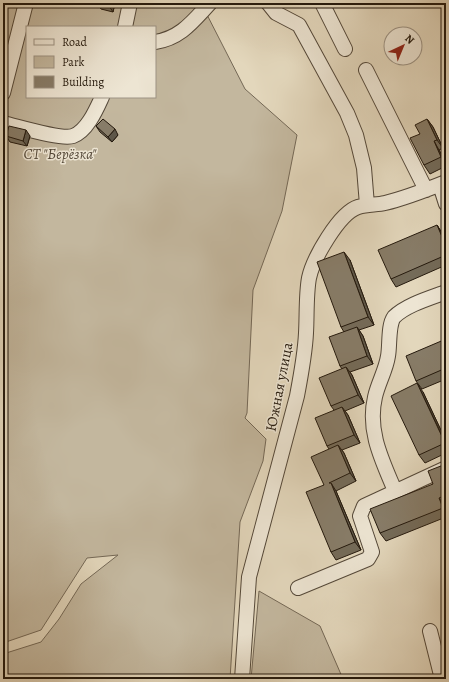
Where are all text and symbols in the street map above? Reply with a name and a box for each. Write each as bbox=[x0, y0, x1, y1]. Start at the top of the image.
legend bbox=[26, 26, 156, 98]
north arrow bbox=[383, 26, 423, 66]
text: N bbox=[402, 31, 418, 47]
text: Road bbox=[62, 34, 88, 50]
text: Park bbox=[62, 54, 85, 70]
text: Building bbox=[62, 74, 104, 90]
park label: СТ "Берёзка" bbox=[23, 144, 97, 164]
street label: Южная улица bbox=[261, 341, 297, 433]

